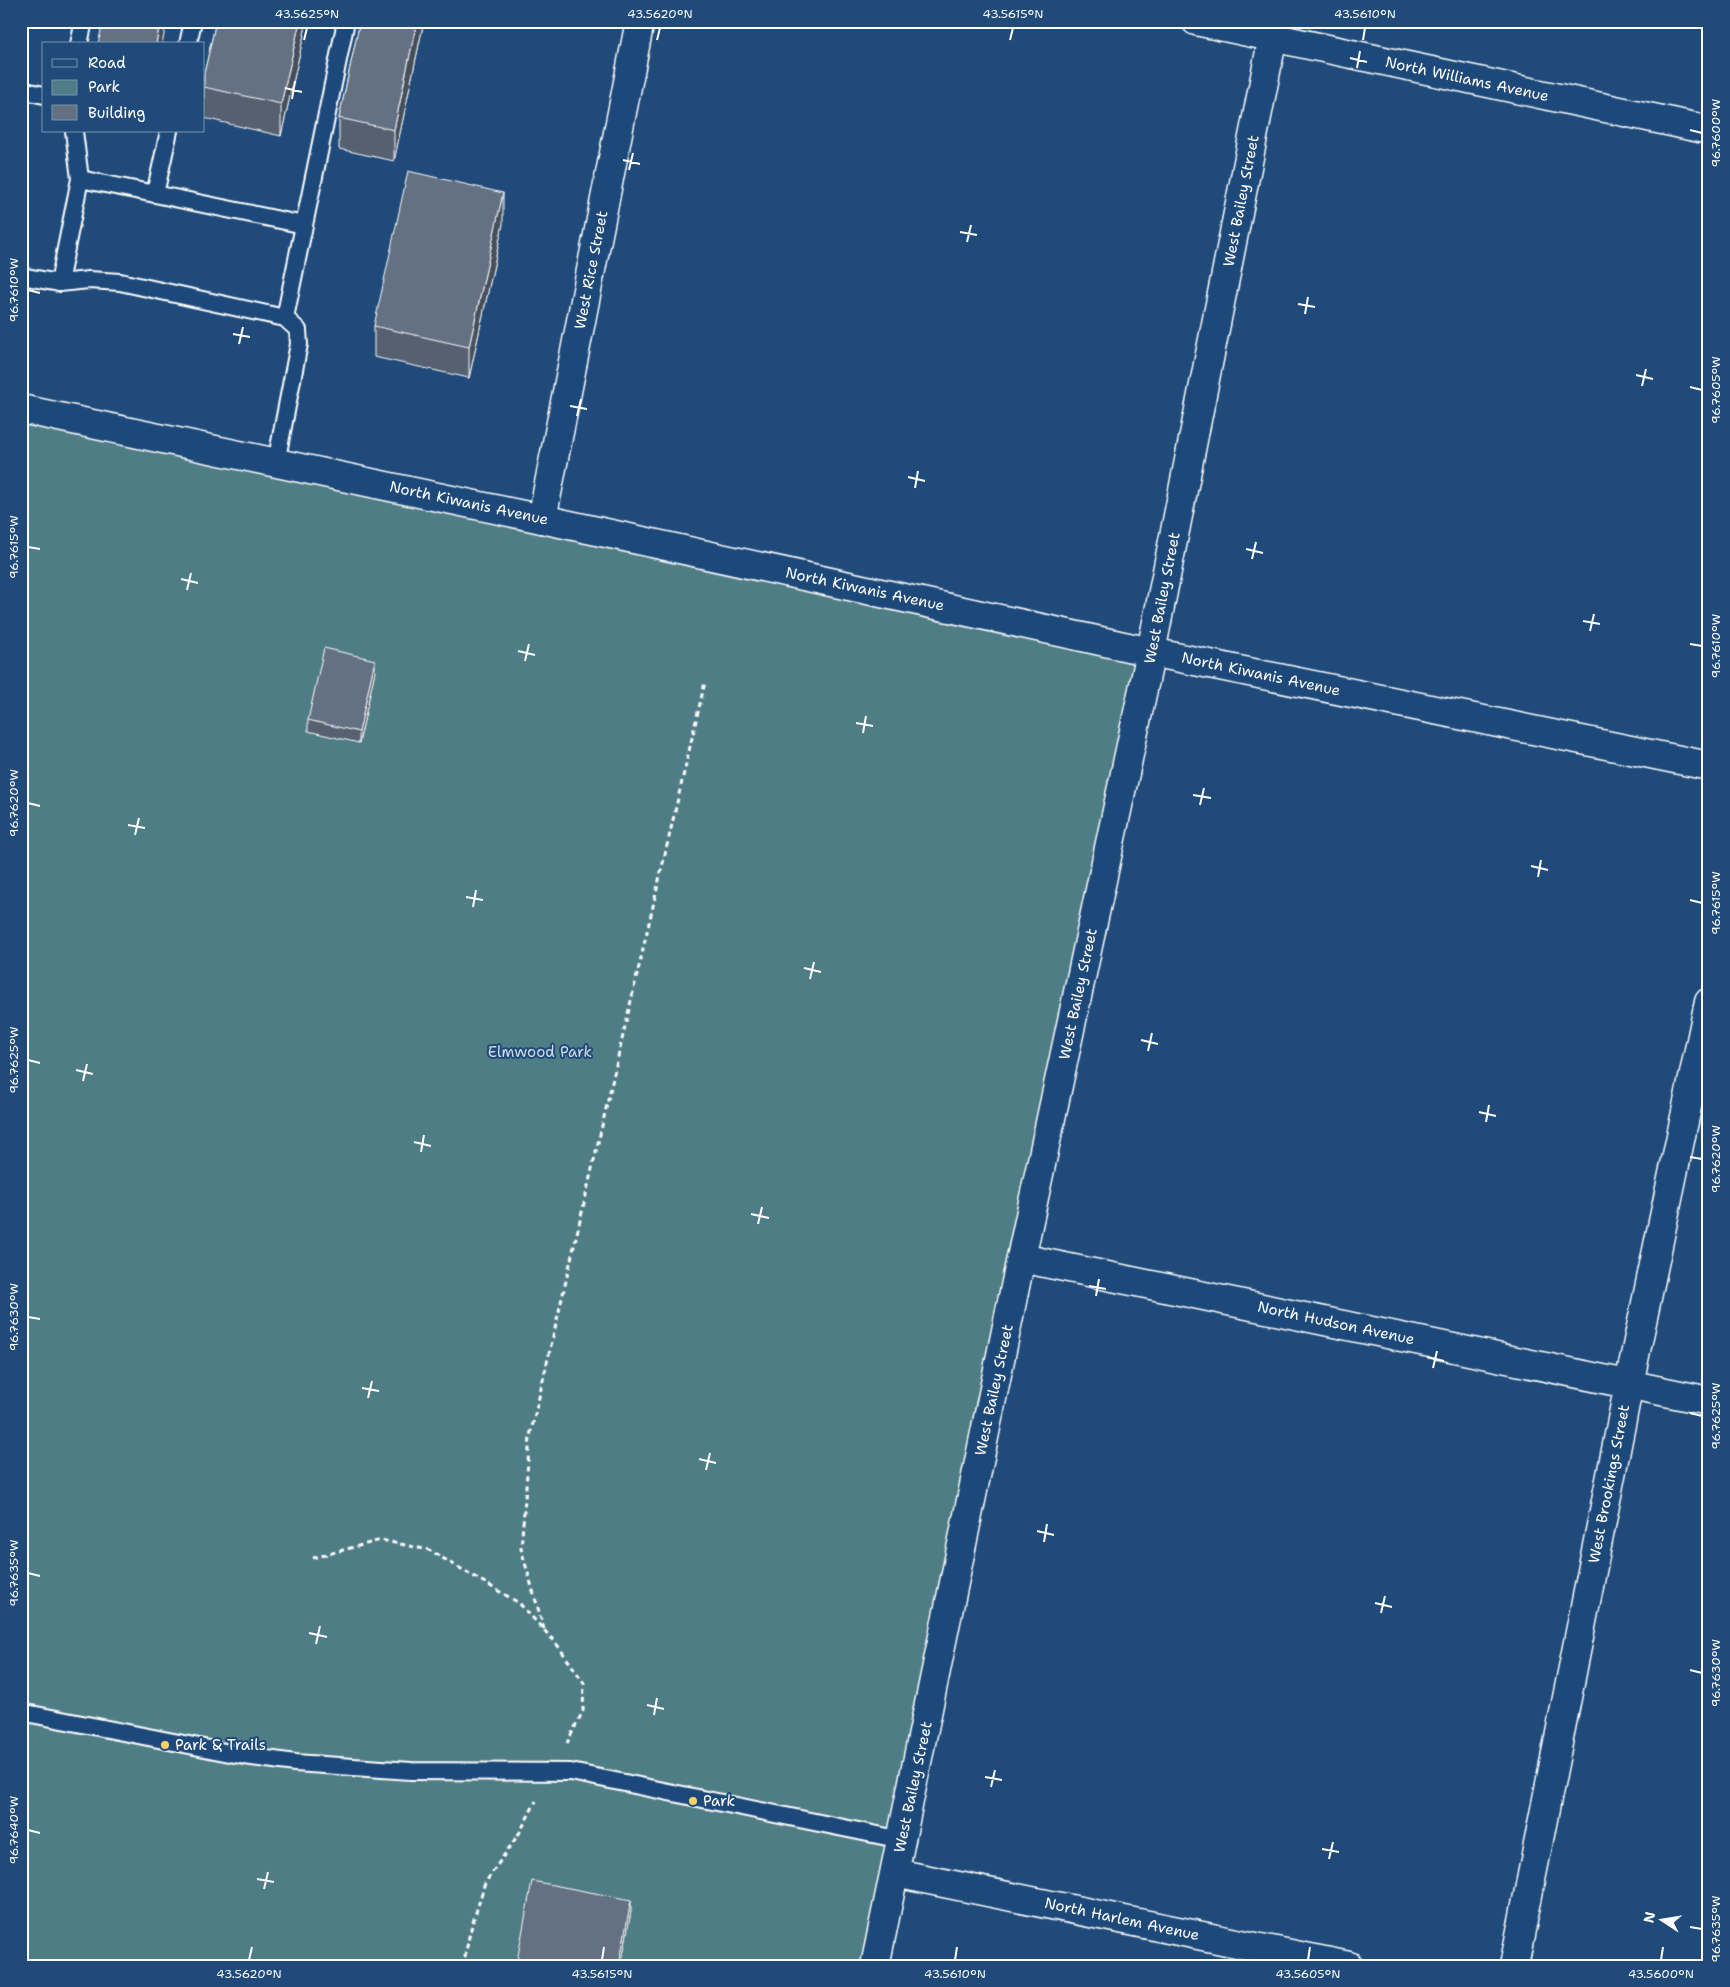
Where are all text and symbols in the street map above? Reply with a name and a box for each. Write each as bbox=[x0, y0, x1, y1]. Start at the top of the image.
text: 43.5625°N bbox=[275, 6, 339, 22]
text: 43.5620°N bbox=[627, 6, 693, 22]
text: 43.5615°N bbox=[983, 6, 1043, 22]
text: 43.5610°N bbox=[1334, 6, 1396, 22]
legend bbox=[42, 42, 205, 132]
street label: North Williams Avenue bbox=[1383, 52, 1551, 106]
text: Road bbox=[88, 53, 126, 73]
text: Park bbox=[88, 77, 120, 97]
text: 96.7600°W bbox=[1708, 99, 1724, 167]
text: Building bbox=[88, 103, 145, 123]
street label: West Bailey Street bbox=[1218, 134, 1264, 268]
street label: West Rice Street bbox=[570, 209, 612, 331]
text: 96.7610°W bbox=[6, 258, 22, 322]
text: 96.7605°W bbox=[1708, 356, 1724, 424]
street label: North Kiwanis Avenue bbox=[388, 476, 550, 530]
text: 96.7615°W bbox=[6, 515, 22, 579]
street label: West Bailey Street bbox=[1139, 531, 1185, 665]
street label: North Kiwanis Avenue bbox=[784, 562, 946, 616]
text: 96.7610°W bbox=[1708, 614, 1724, 678]
street label: North Kiwanis Avenue bbox=[1180, 647, 1342, 701]
text: 96.7620°W bbox=[6, 769, 22, 837]
text: 96.7615°W bbox=[1708, 871, 1724, 935]
street label: West Bailey Street bbox=[1054, 927, 1102, 1061]
text: 96.7625°W bbox=[6, 1026, 22, 1094]
park label: Elmwood Park bbox=[488, 1042, 592, 1062]
text: 96.7620°W bbox=[1708, 1125, 1724, 1193]
text: 96.7630°W bbox=[6, 1283, 22, 1351]
street label: North Hudson Avenue bbox=[1256, 1297, 1416, 1349]
street label: West Bailey Street bbox=[970, 1323, 1018, 1457]
text: 96.7625°W bbox=[1708, 1382, 1724, 1450]
street label: West Brookings Street bbox=[1584, 1403, 1634, 1565]
text: 96.7635°W bbox=[6, 1540, 22, 1606]
text: 96.7630°W bbox=[1708, 1639, 1724, 1707]
street label: West Bailey Street bbox=[889, 1720, 937, 1854]
place label: Park & Trails bbox=[175, 1735, 266, 1755]
marker: Park & Trails bbox=[159, 1739, 171, 1751]
place label: Park bbox=[703, 1791, 735, 1811]
marker: Park bbox=[687, 1795, 699, 1807]
text: 96.7640°W bbox=[6, 1796, 22, 1864]
street label: North Harlem Avenue bbox=[1043, 1893, 1201, 1945]
north arrow bbox=[1638, 1894, 1688, 1944]
text: 96.7635°W bbox=[1708, 1896, 1724, 1962]
text: N bbox=[1639, 1910, 1659, 1925]
text: 43.5620°N bbox=[216, 1966, 282, 1982]
text: 43.5615°N bbox=[572, 1966, 632, 1982]
text: 43.5610°N bbox=[924, 1966, 986, 1982]
text: 43.5605°N bbox=[1276, 1966, 1340, 1982]
text: 43.5600°N bbox=[1628, 1966, 1694, 1982]

